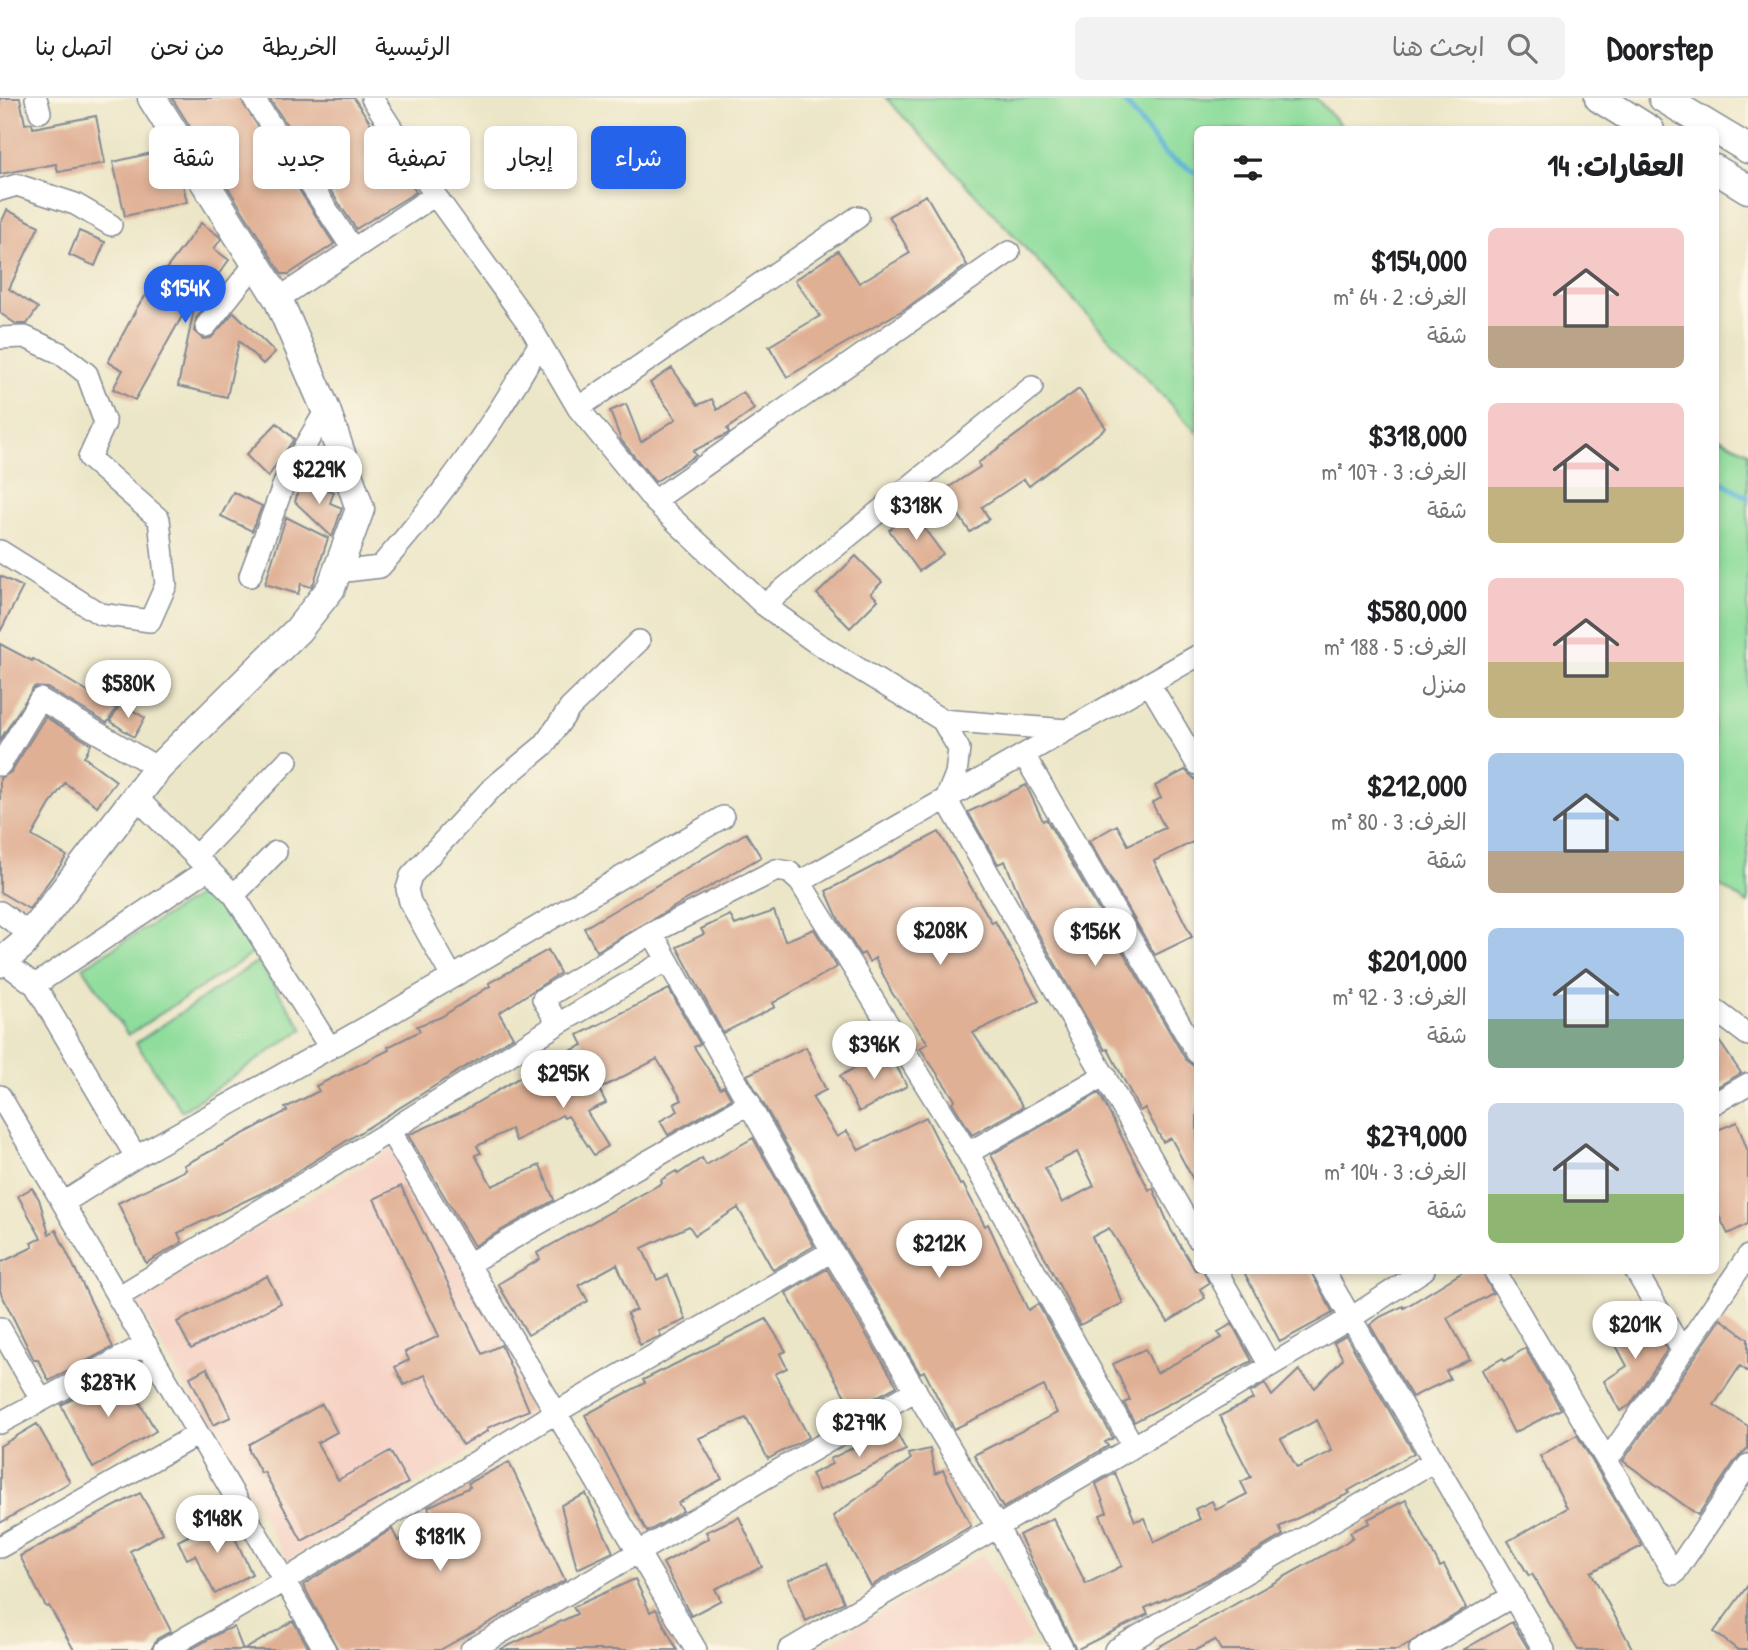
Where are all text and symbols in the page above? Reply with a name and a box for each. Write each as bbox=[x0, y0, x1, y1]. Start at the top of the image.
search box bbox=[1075, 17, 1565, 80]
text: Doorstep bbox=[1607, 26, 1713, 70]
text: ابحث هنا bbox=[1392, 29, 1485, 64]
icon: search bbox=[1503, 29, 1541, 67]
text: اتصل بنا bbox=[35, 30, 112, 62]
text: من نحن bbox=[150, 30, 224, 62]
text: الخريطة bbox=[262, 30, 337, 62]
text: الرئيسية bbox=[375, 30, 451, 62]
chip: شقة bbox=[149, 126, 239, 189]
chip: جديد bbox=[253, 126, 350, 189]
chip: تصفية bbox=[364, 126, 470, 189]
chip: إيجار bbox=[484, 126, 577, 189]
chip: شراء bbox=[591, 126, 686, 189]
text: العقارات: 14 bbox=[1547, 145, 1684, 185]
icon: filters bbox=[1229, 149, 1267, 187]
text: $154,000 bbox=[1371, 240, 1467, 280]
icon: home bbox=[1544, 256, 1628, 340]
pin: $154K bbox=[136, 266, 234, 325]
text: $154K bbox=[160, 272, 210, 303]
text: الغرف: 2 · 64 m² bbox=[1333, 281, 1467, 312]
text: شقة bbox=[1427, 319, 1467, 350]
text: $318,000 bbox=[1368, 415, 1467, 455]
icon: home bbox=[1544, 431, 1628, 515]
pin: $229K bbox=[270, 446, 368, 506]
text: $229K bbox=[292, 453, 346, 484]
text: الغرف: 3 · 107 m² bbox=[1322, 456, 1467, 487]
pin: $318K bbox=[867, 482, 965, 542]
text: $318K bbox=[890, 489, 942, 520]
text: شقة bbox=[1427, 494, 1467, 525]
text: $580,000 bbox=[1366, 590, 1467, 630]
icon: home bbox=[1544, 606, 1628, 690]
text: الغرف: 5 · 188 m² bbox=[1324, 631, 1467, 662]
pin: $580K bbox=[79, 660, 177, 720]
text: $580K bbox=[101, 667, 155, 698]
text: منزل bbox=[1422, 669, 1467, 700]
text: $212,000 bbox=[1366, 765, 1467, 805]
icon: home bbox=[1544, 781, 1628, 865]
text: الغرف: 3 · 80 m² bbox=[1331, 806, 1467, 837]
text: شقة bbox=[1427, 844, 1467, 875]
pin: $208K bbox=[891, 908, 989, 967]
pin: $156K bbox=[1046, 908, 1144, 968]
text: $208K bbox=[913, 914, 967, 945]
text: $156K bbox=[1070, 915, 1120, 946]
text: $201,000 bbox=[1367, 940, 1467, 980]
icon: home bbox=[1544, 956, 1628, 1040]
text: الغرف: 3 · 92 m² bbox=[1332, 981, 1467, 1012]
text: شقة bbox=[1427, 1019, 1467, 1050]
pin: $396K bbox=[825, 1021, 923, 1081]
text: $396K bbox=[848, 1028, 900, 1059]
pin: $295K bbox=[514, 1051, 612, 1110]
text: $295K bbox=[537, 1057, 589, 1088]
text: $279,000 bbox=[1366, 1115, 1467, 1155]
icon: home bbox=[1544, 1131, 1628, 1215]
text: الغرف: 3 · 104 m² bbox=[1324, 1156, 1467, 1187]
text: شقة bbox=[1427, 1194, 1467, 1225]
pin: $212K bbox=[890, 1220, 988, 1280]
text: $212K bbox=[912, 1227, 966, 1258]
pin: $201K bbox=[1586, 1302, 1684, 1361]
text: $201K bbox=[1608, 1308, 1662, 1339]
pin: $287K bbox=[59, 1360, 157, 1419]
text: $287K bbox=[80, 1366, 136, 1397]
pin: $279K bbox=[810, 1400, 908, 1459]
text: $279K bbox=[832, 1406, 886, 1437]
pin: $148K bbox=[168, 1496, 266, 1555]
text: $148K bbox=[192, 1502, 242, 1533]
pin: $181K bbox=[391, 1514, 489, 1573]
text: $181K bbox=[415, 1520, 465, 1551]

